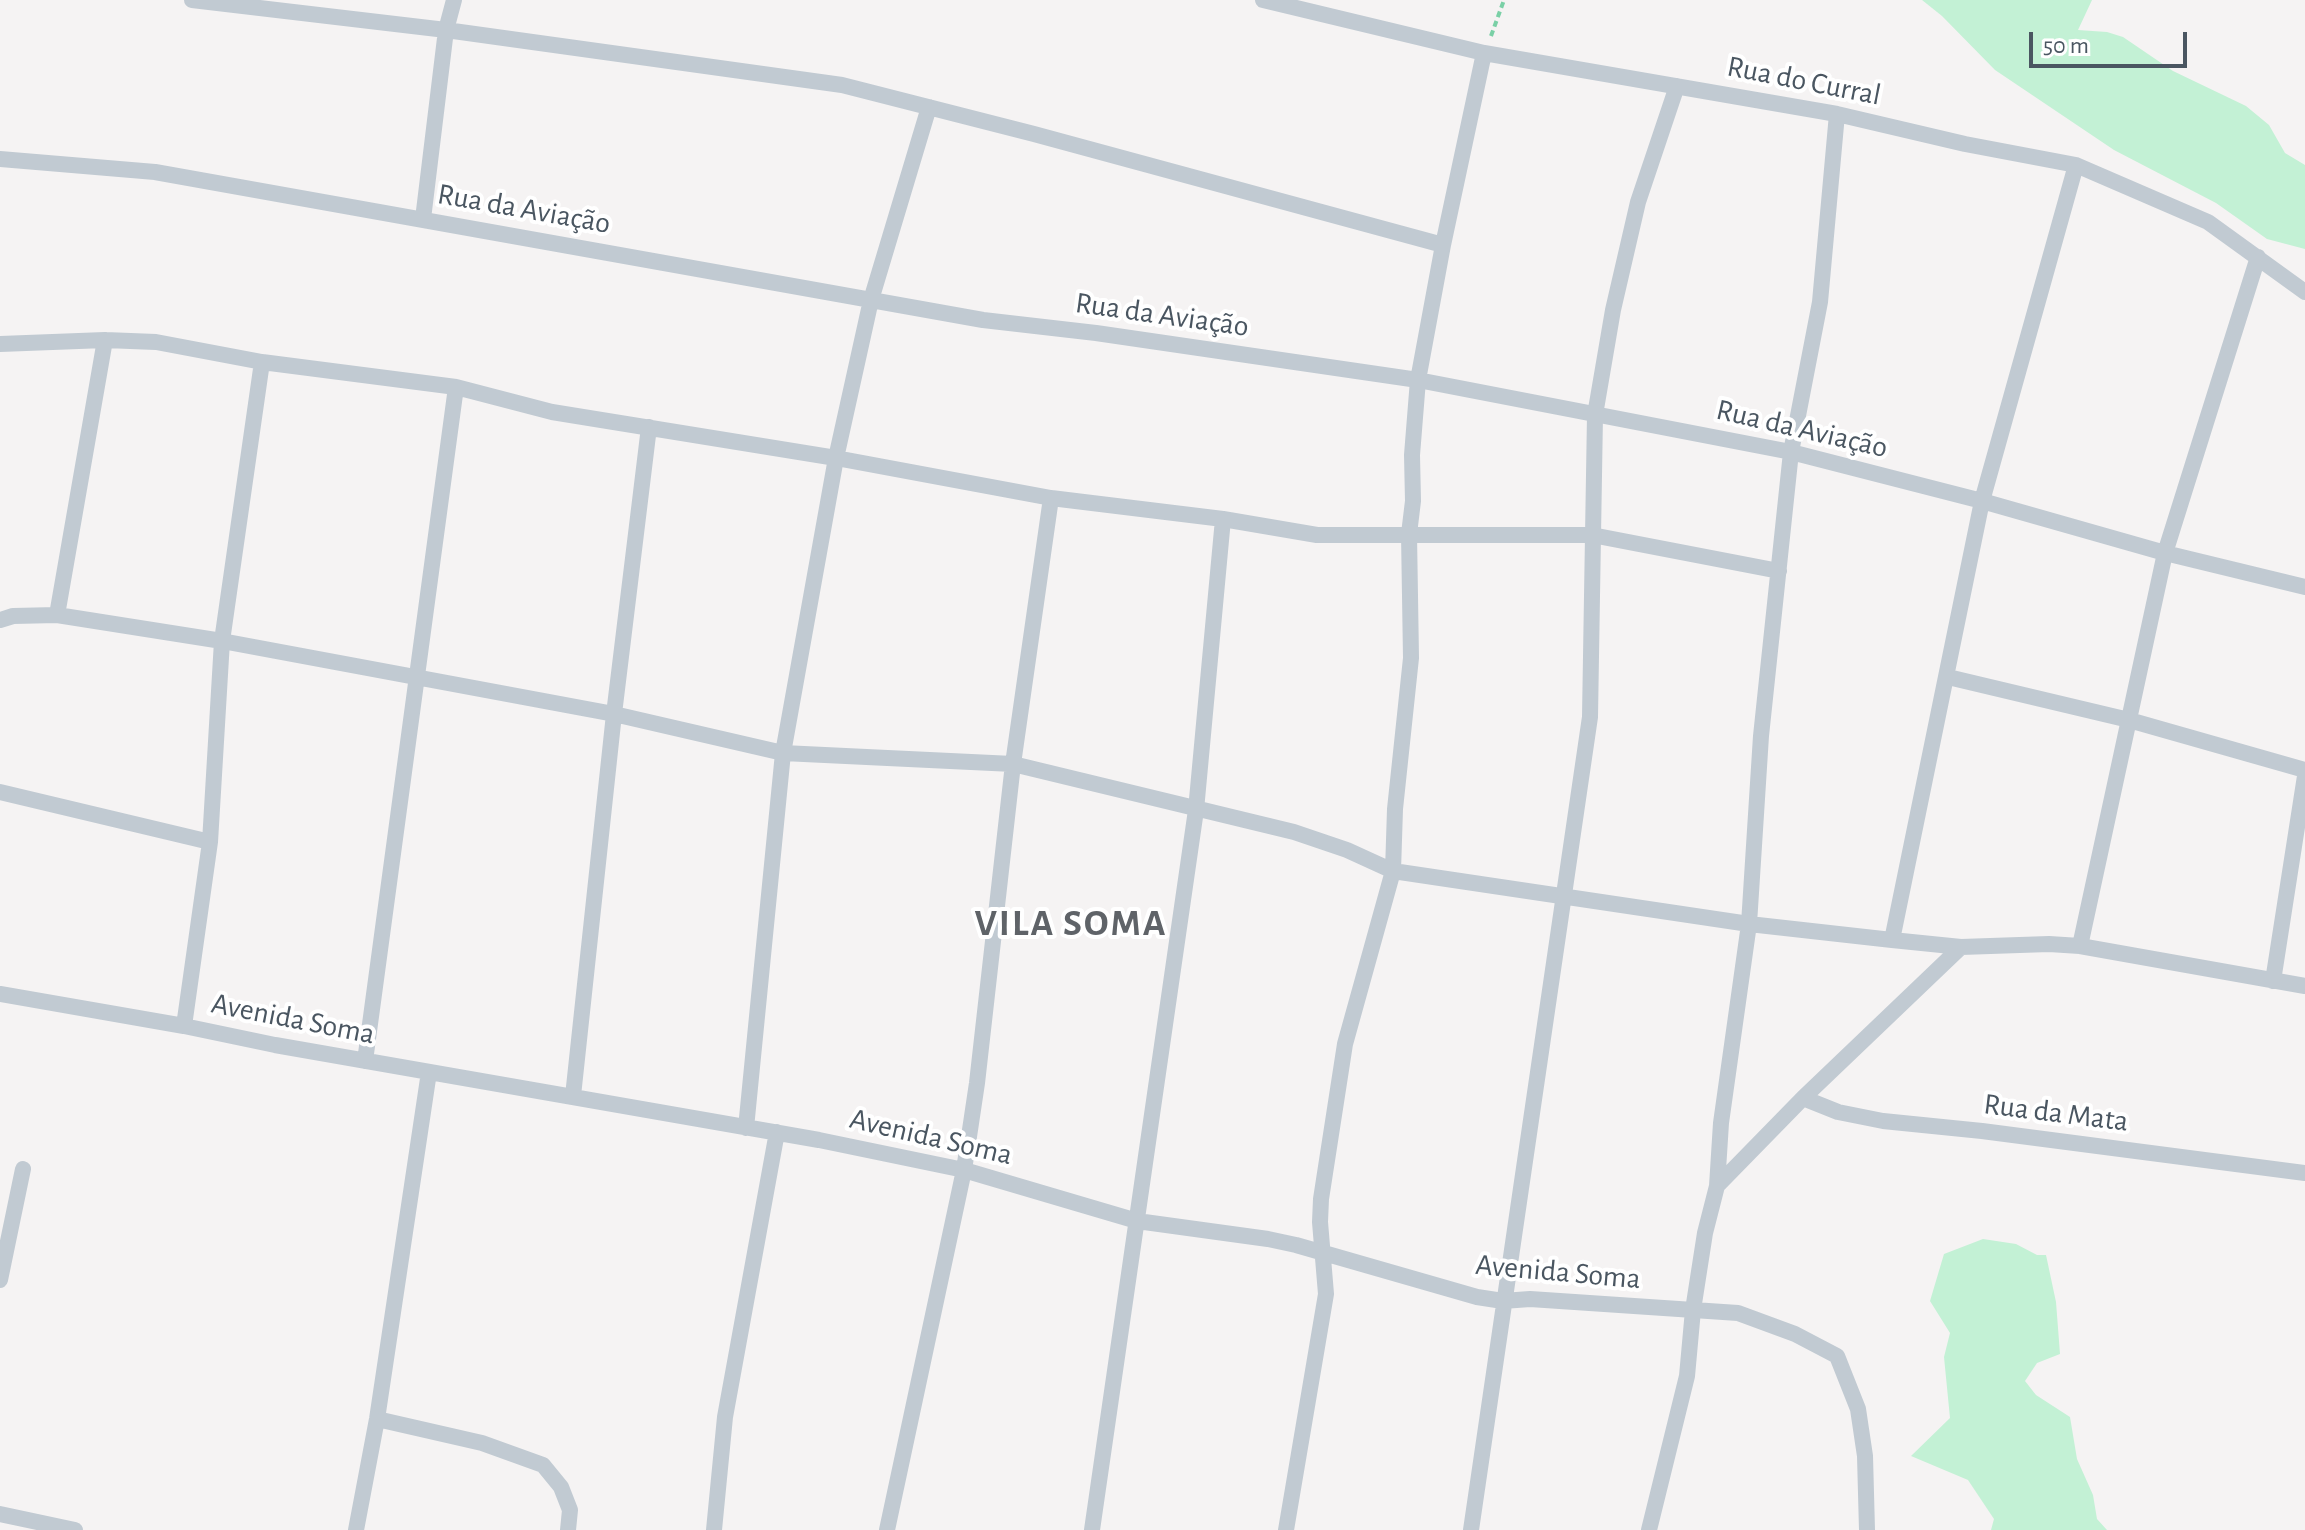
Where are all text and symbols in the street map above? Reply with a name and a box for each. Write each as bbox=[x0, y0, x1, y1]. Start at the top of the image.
scale bar bbox=[2033, 16, 2191, 66]
text: 50 m bbox=[2043, 34, 2089, 58]
street label: Rua do Curral bbox=[1724, 48, 1884, 114]
street label: Rua da Aviação bbox=[435, 176, 613, 242]
street label: Rua da Aviação bbox=[1073, 285, 1251, 345]
street label: Rua da Aviação bbox=[1713, 392, 1891, 466]
district label: VILA SOMA bbox=[975, 901, 1167, 947]
street label: Avenida Soma bbox=[208, 986, 378, 1052]
street label: Rua da Mata bbox=[1982, 1086, 2130, 1140]
street label: Avenida Soma bbox=[846, 1101, 1016, 1173]
street label: Avenida Soma bbox=[1474, 1247, 1642, 1297]

